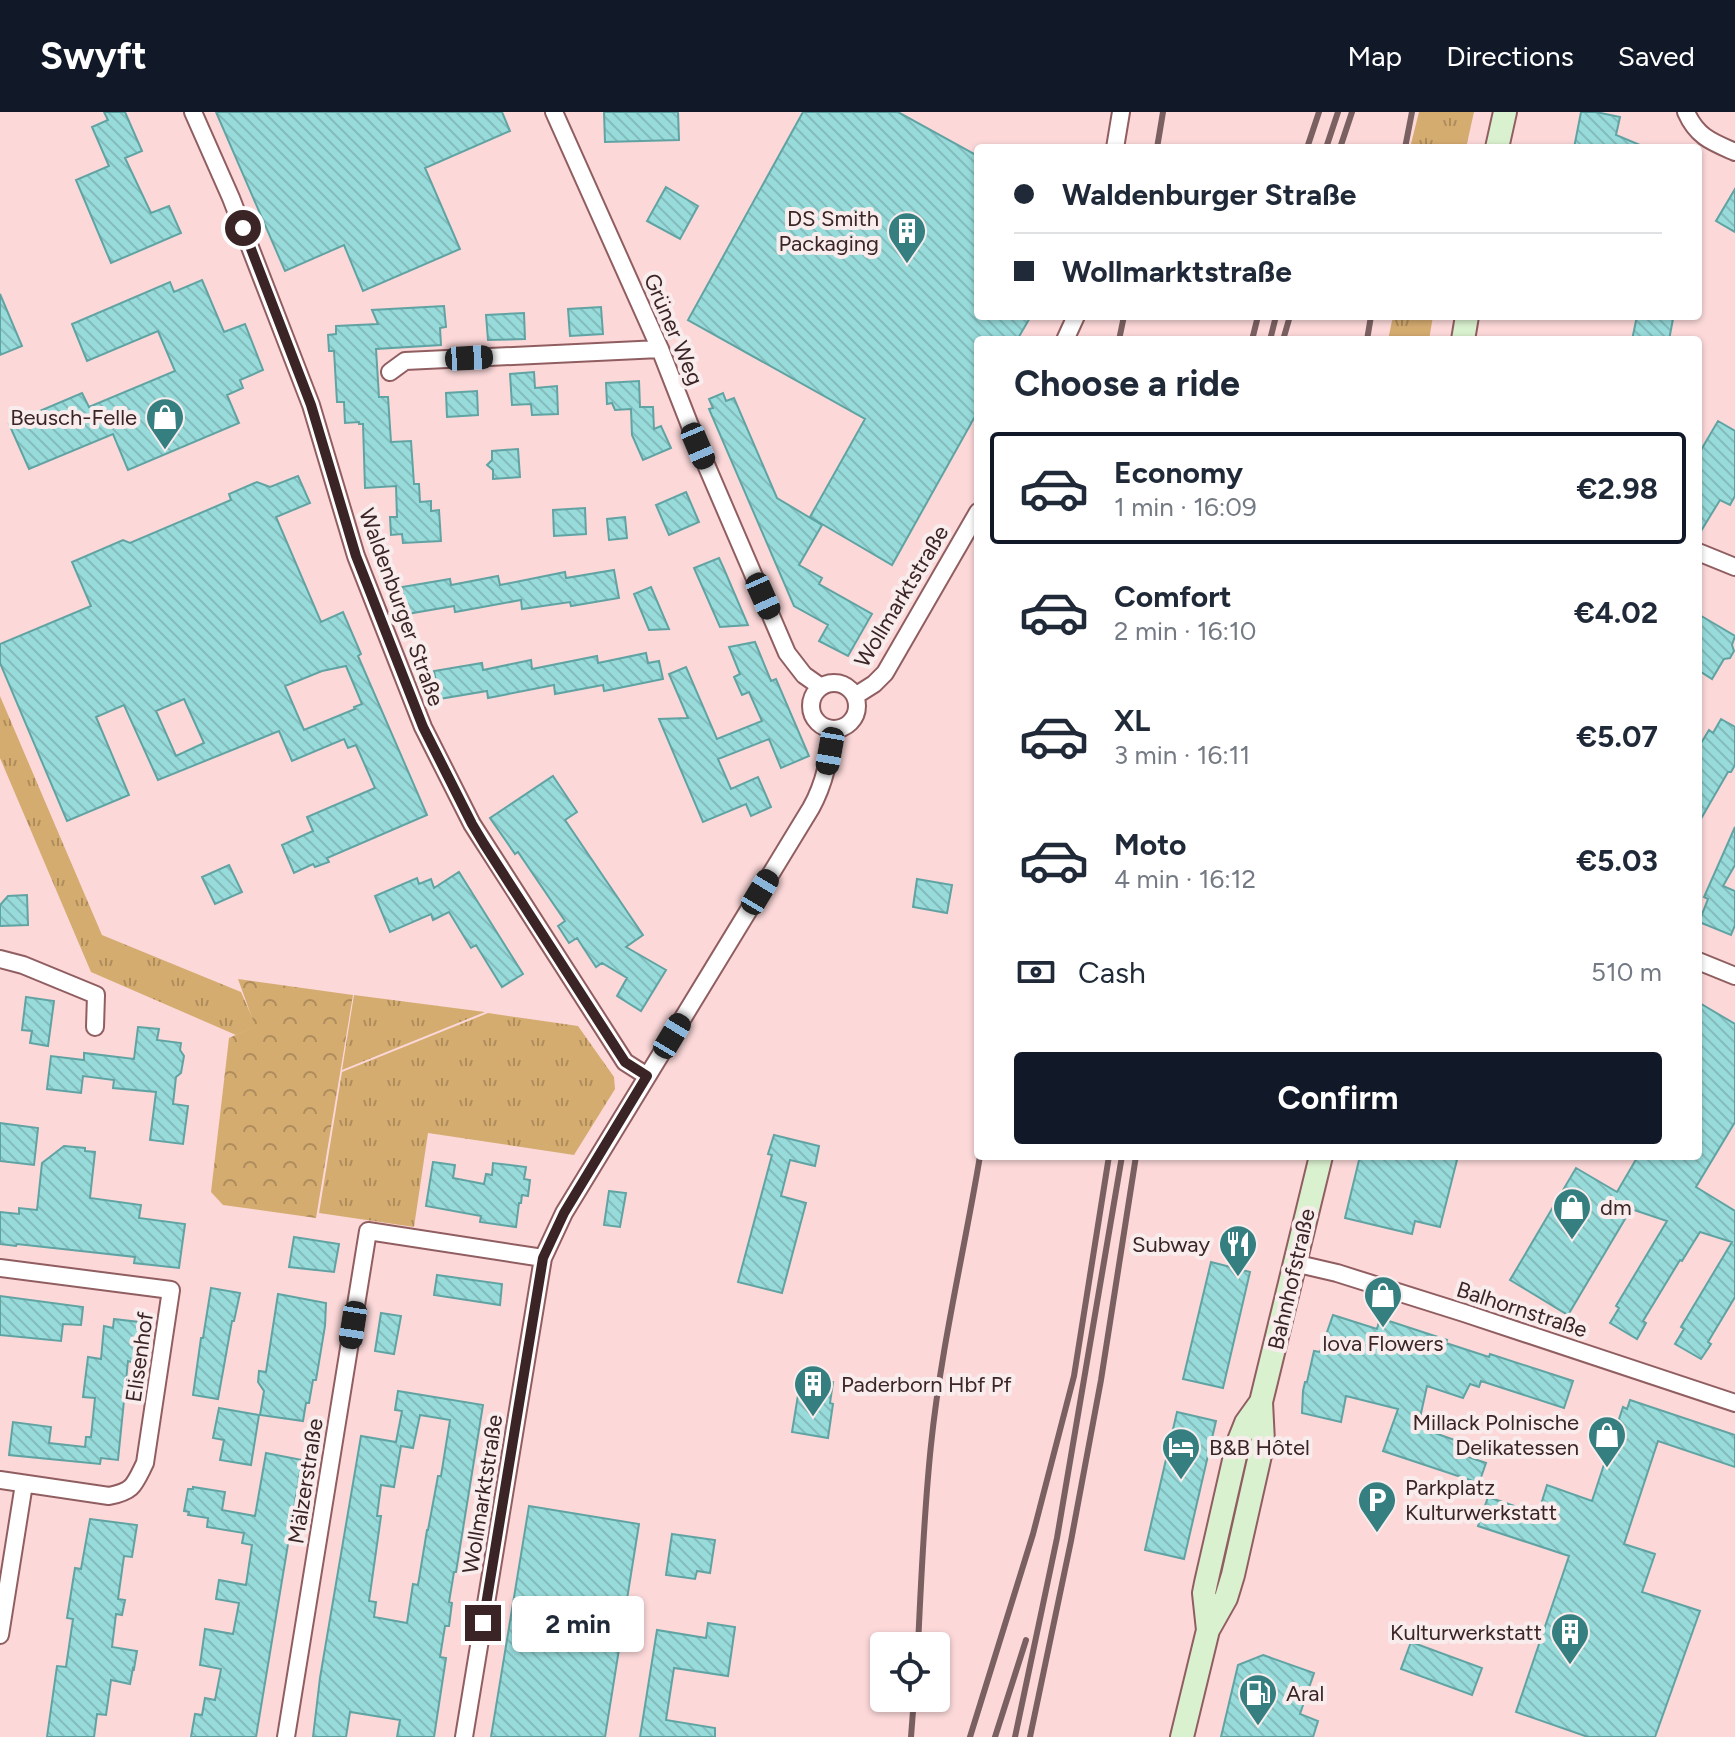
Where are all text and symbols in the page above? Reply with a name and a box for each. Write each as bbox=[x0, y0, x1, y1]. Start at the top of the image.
text: Swyft bbox=[40, 33, 147, 79]
text: Map bbox=[1348, 39, 1402, 73]
text: Directions bbox=[1446, 39, 1574, 73]
text: Saved bbox=[1618, 39, 1695, 73]
text: Waldenburger Straße bbox=[1062, 176, 1356, 213]
place label: DS Smith Packaging bbox=[779, 205, 879, 257]
route start bbox=[225, 210, 261, 246]
building icon: DS Smith Packaging bbox=[886, 210, 928, 265]
text: Wollmarktstraße bbox=[1062, 253, 1292, 290]
street label: Grüner Weg bbox=[638, 269, 709, 389]
car bbox=[444, 345, 494, 371]
text: Choose a ride bbox=[1014, 362, 1240, 405]
shop icon: Beusch-Felle bbox=[144, 396, 186, 451]
place label: Beusch-Felle bbox=[10, 404, 137, 431]
car bbox=[678, 419, 718, 473]
icon: car bbox=[1018, 452, 1090, 524]
text: Economy bbox=[1114, 454, 1243, 491]
text: €2.98 bbox=[1577, 470, 1658, 507]
text: 1 min · 16:09 bbox=[1114, 491, 1257, 523]
street label: Waldenburger Straße bbox=[353, 504, 450, 710]
street label: Wollmarktstraße bbox=[848, 520, 954, 672]
car bbox=[742, 569, 784, 623]
icon: car bbox=[1018, 576, 1090, 648]
text: Comfort bbox=[1114, 578, 1232, 615]
text: €4.02 bbox=[1574, 594, 1658, 631]
text: 2 min · 16:10 bbox=[1114, 615, 1257, 647]
icon: car bbox=[1018, 700, 1090, 772]
text: XL bbox=[1114, 702, 1150, 739]
text: €5.07 bbox=[1576, 718, 1658, 755]
car bbox=[814, 725, 846, 777]
text: 3 min · 16:11 bbox=[1114, 739, 1250, 771]
icon: car bbox=[1018, 824, 1090, 896]
text: Moto bbox=[1114, 826, 1186, 863]
text: €5.03 bbox=[1576, 842, 1658, 879]
text: 4 min · 16:12 bbox=[1114, 863, 1256, 895]
car bbox=[737, 865, 783, 919]
icon: cash bbox=[1014, 950, 1058, 994]
text: Cash bbox=[1078, 954, 1146, 991]
text: 510 m bbox=[1591, 956, 1662, 988]
car bbox=[649, 1009, 695, 1063]
button: Confirm bbox=[1014, 1052, 1662, 1144]
shop icon: dm bbox=[1551, 1186, 1593, 1241]
place label: dm bbox=[1600, 1194, 1632, 1221]
street label: Bahnhofstraße bbox=[1262, 1206, 1321, 1352]
restaurant icon: Subway bbox=[1217, 1223, 1259, 1278]
place label: Subway bbox=[1132, 1231, 1210, 1258]
shop icon: lova Flowers bbox=[1362, 1274, 1404, 1329]
street label: Balhornstraße bbox=[1453, 1276, 1591, 1343]
car bbox=[337, 1299, 369, 1351]
street label: Elisenhof bbox=[120, 1309, 159, 1404]
place label: lova Flowers bbox=[1322, 1330, 1444, 1357]
building icon: Paderborn Hbf Pf bbox=[792, 1363, 834, 1418]
place label: Paderborn Hbf Pf bbox=[841, 1371, 1013, 1398]
place label: Millack Polnische Delikatessen bbox=[1412, 1409, 1579, 1461]
street label: Wollmarktstraße bbox=[457, 1413, 508, 1576]
shop icon: Millack Polnische Delikatessen bbox=[1586, 1414, 1628, 1469]
street label: Mälzerstraße bbox=[282, 1416, 329, 1546]
hotel icon: B&B Hôtel bbox=[1160, 1426, 1202, 1481]
place label: B&B Hôtel bbox=[1209, 1434, 1310, 1461]
place label: Parkplatz Kulturwerkstatt bbox=[1405, 1474, 1557, 1526]
parking icon: Parkplatz Kulturwerkstatt bbox=[1356, 1479, 1398, 1534]
callout: 2 min bbox=[511, 1595, 643, 1651]
route end bbox=[465, 1605, 501, 1641]
text: 2 min bbox=[545, 1608, 611, 1640]
building icon: Kulturwerkstatt bbox=[1549, 1611, 1591, 1666]
place label: Kulturwerkstatt bbox=[1390, 1619, 1542, 1646]
map controls bbox=[870, 1632, 950, 1712]
button: locate bbox=[870, 1632, 950, 1712]
fuel station icon: Aral bbox=[1237, 1672, 1279, 1727]
place label: Aral bbox=[1286, 1680, 1324, 1707]

